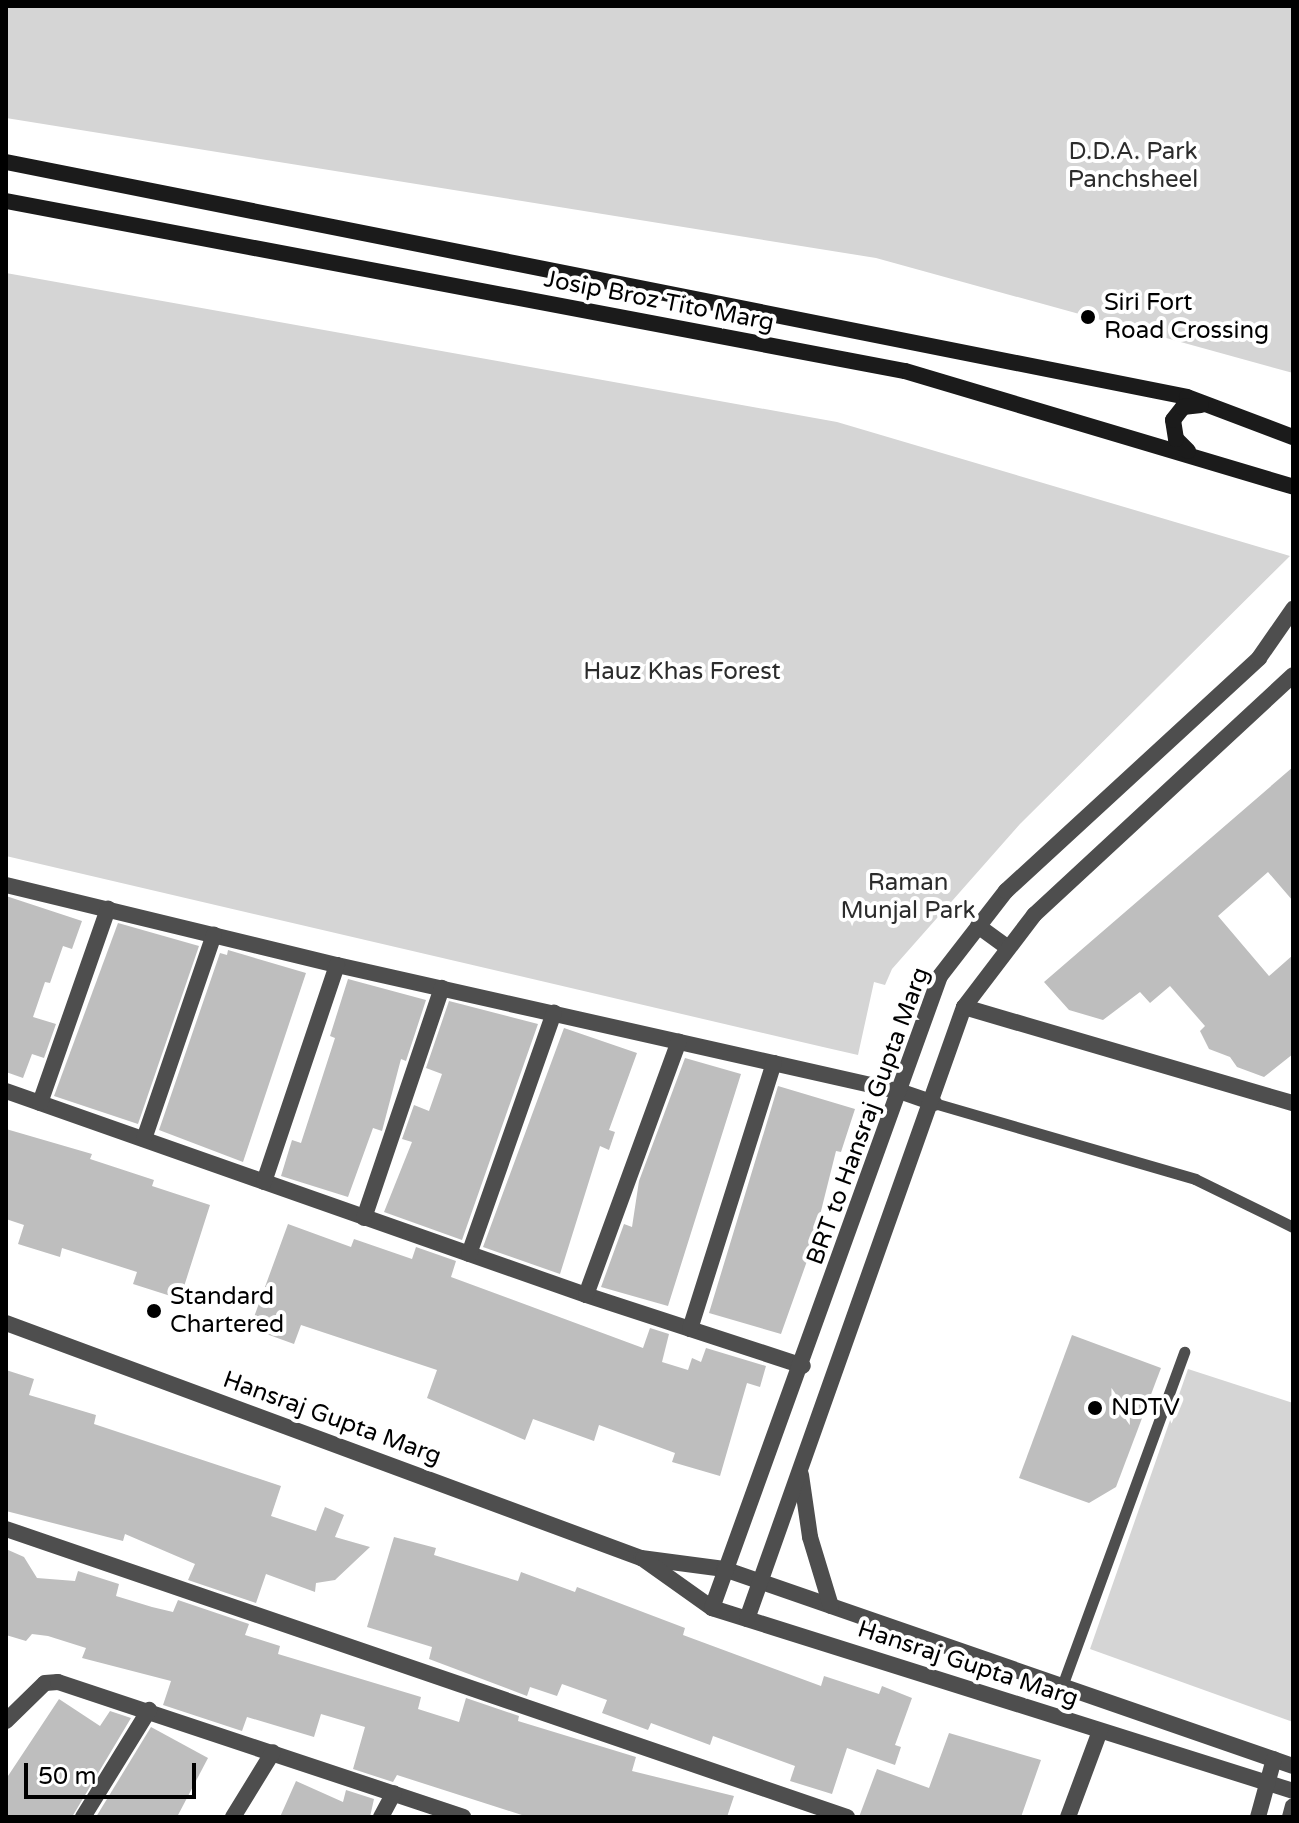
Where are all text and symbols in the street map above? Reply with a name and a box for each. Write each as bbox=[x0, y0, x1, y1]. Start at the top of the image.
park label: D.D.A. Park Panchsheel bbox=[1068, 138, 1198, 194]
street label: Josip Broz Tito Marg bbox=[542, 265, 776, 337]
place label: Siri Fort Road Crossing bbox=[1104, 289, 1269, 345]
marker: Siri Fort Road Crossing bbox=[1079, 308, 1097, 326]
park label: Hauz Khas Forest bbox=[583, 658, 781, 686]
park label: Raman Munjal Park bbox=[840, 869, 976, 925]
street label: BRT to Hansraj Gupta Marg bbox=[801, 963, 935, 1269]
place label: Standard Chartered bbox=[170, 1283, 284, 1339]
marker: Standard Chartered bbox=[145, 1302, 163, 1320]
street label: Hansraj Gupta Marg bbox=[219, 1365, 445, 1471]
place label: NDTV bbox=[1111, 1394, 1180, 1422]
marker: NDTV bbox=[1086, 1399, 1104, 1417]
street label: Hansraj Gupta Marg bbox=[854, 1615, 1082, 1713]
scale bar bbox=[28, 1747, 200, 1797]
text: 50 m bbox=[38, 1762, 96, 1791]

